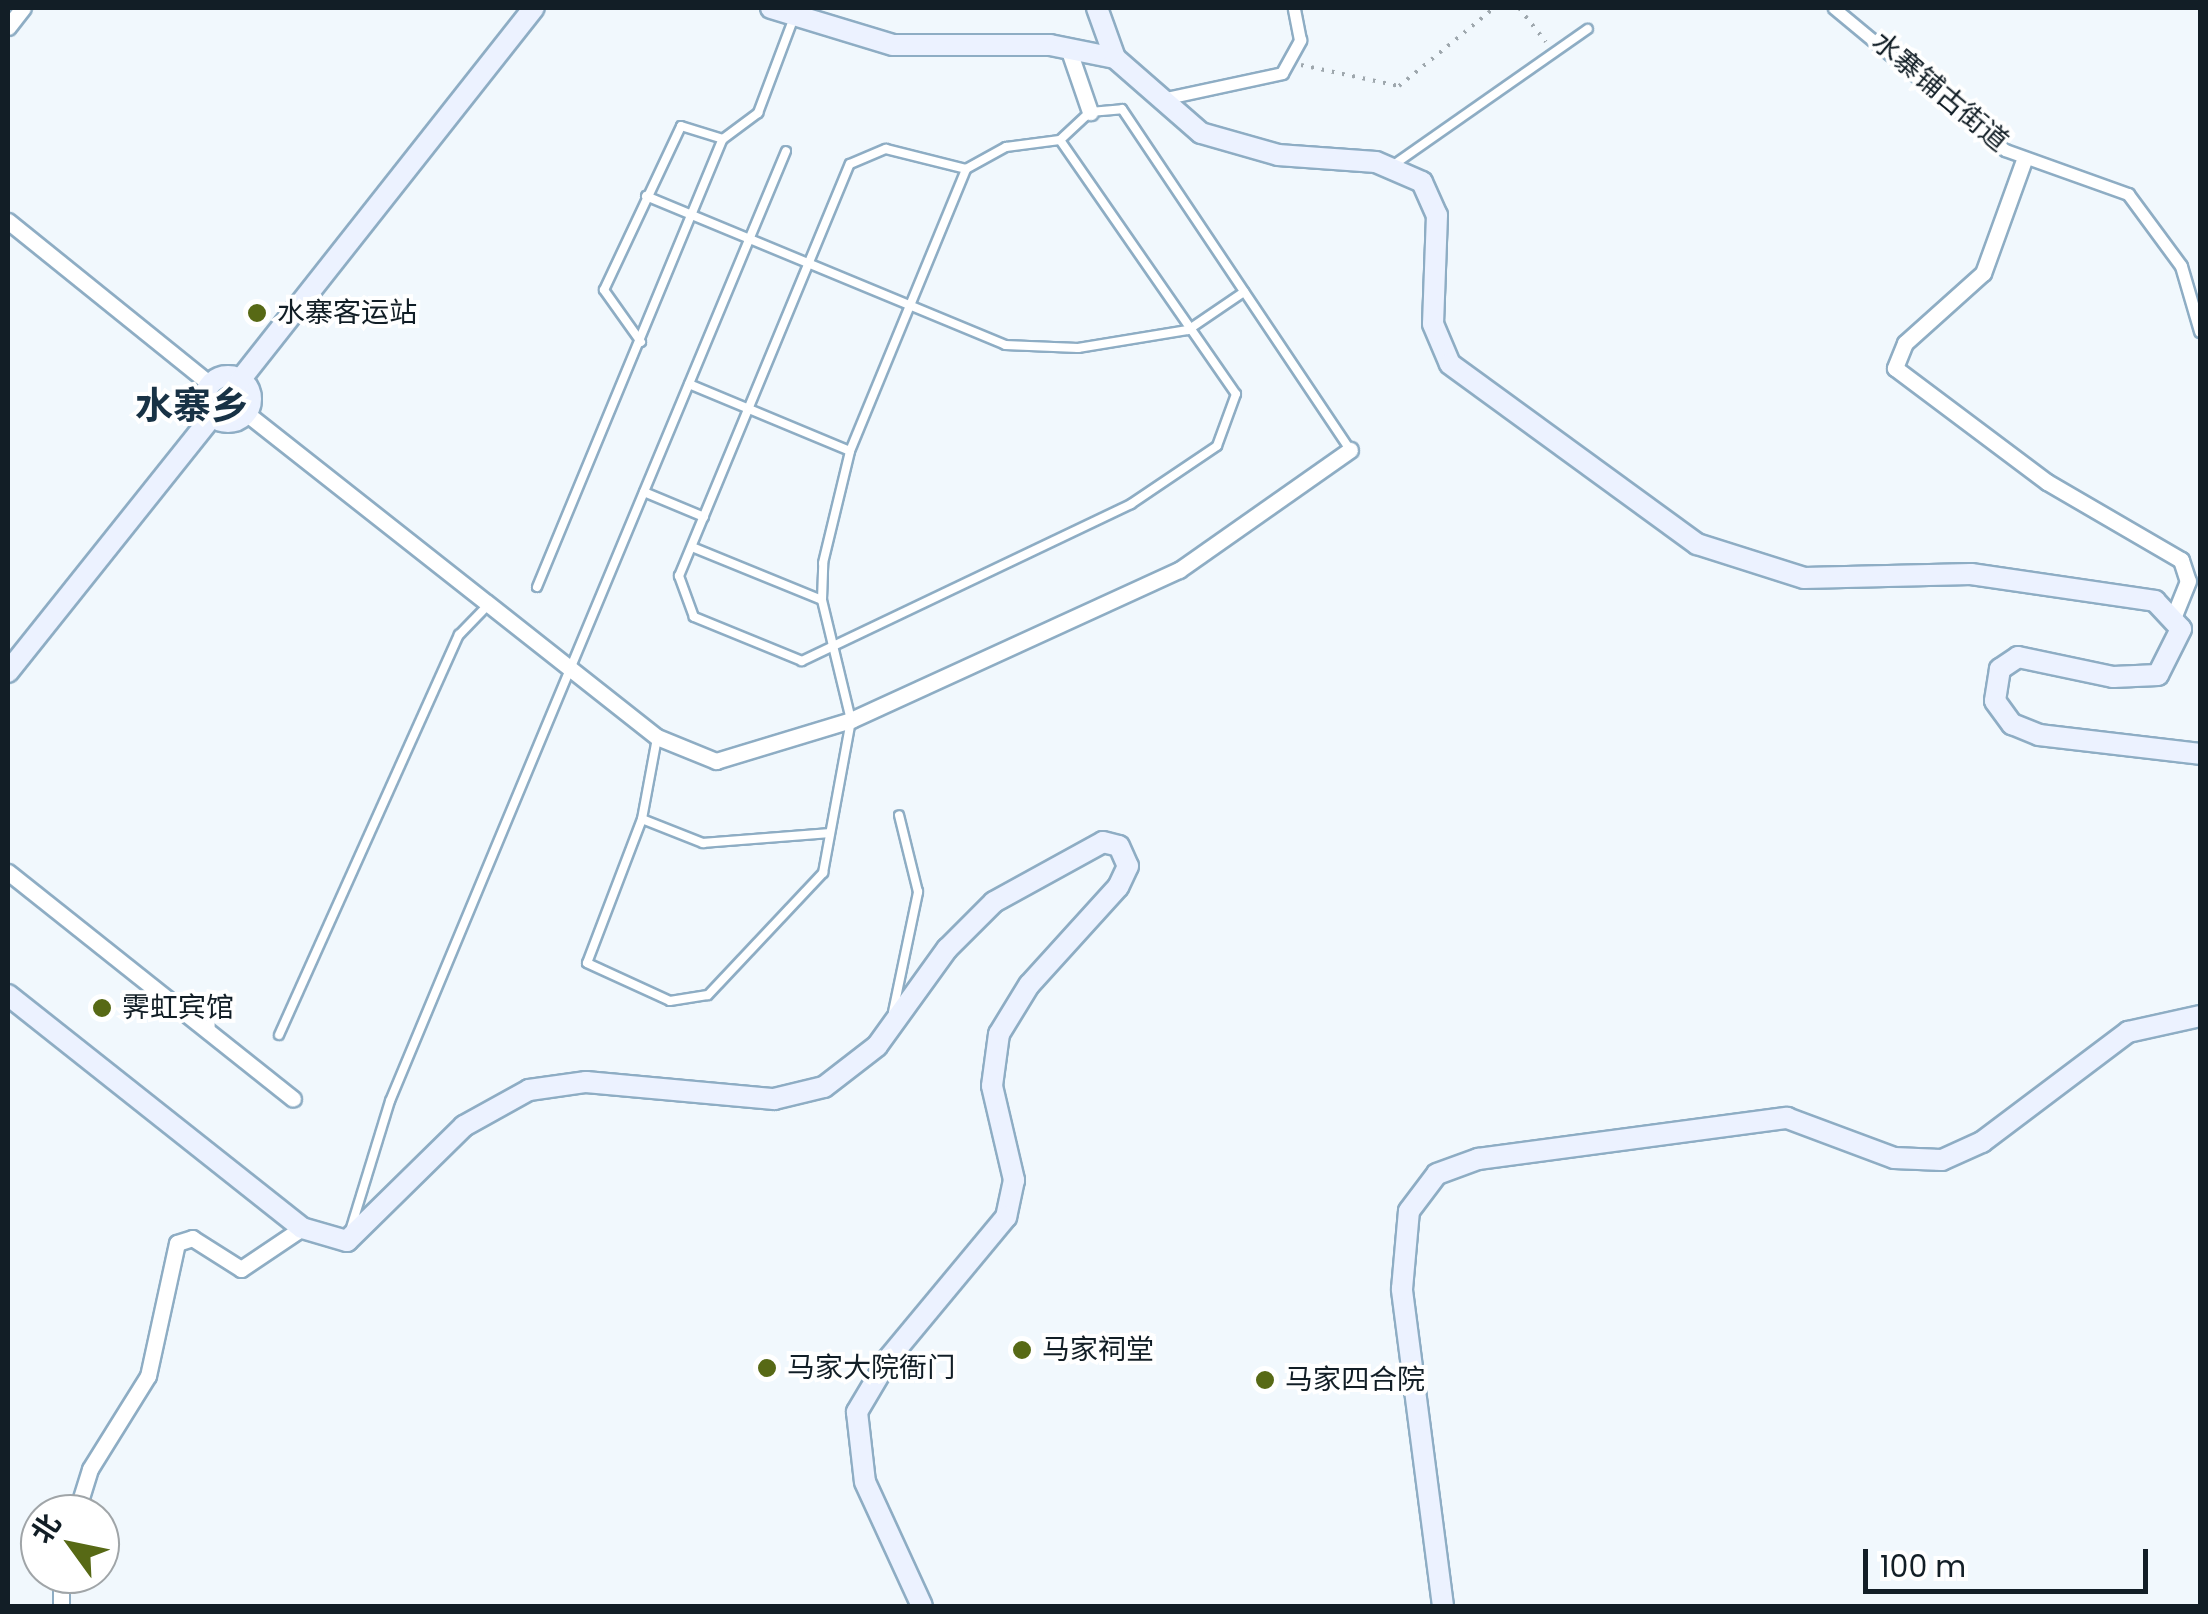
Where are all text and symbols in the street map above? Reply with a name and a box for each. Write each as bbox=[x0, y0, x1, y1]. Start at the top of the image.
street label: 水寨铺古街道 bbox=[1865, 25, 2015, 159]
place label: 水寨客运站 bbox=[277, 296, 417, 330]
marker: 水寨客运站 bbox=[246, 302, 268, 324]
district label: 水寨乡 bbox=[135, 383, 249, 429]
place label: 霁虹宾馆 bbox=[122, 991, 234, 1025]
marker: 霁虹宾馆 bbox=[91, 997, 113, 1019]
place label: 马家祠堂 bbox=[1042, 1333, 1154, 1367]
marker: 马家祠堂 bbox=[1011, 1339, 1033, 1361]
place label: 马家大院衙门 bbox=[787, 1351, 955, 1385]
marker: 马家大院衙门 bbox=[756, 1357, 778, 1379]
place label: 马家四合院 bbox=[1285, 1363, 1425, 1397]
marker: 马家四合院 bbox=[1254, 1369, 1276, 1391]
north arrow bbox=[20, 1494, 120, 1594]
text: 北 bbox=[22, 1506, 70, 1551]
scale bar bbox=[1868, 1529, 2153, 1591]
text: 100 m bbox=[1880, 1545, 1966, 1588]

